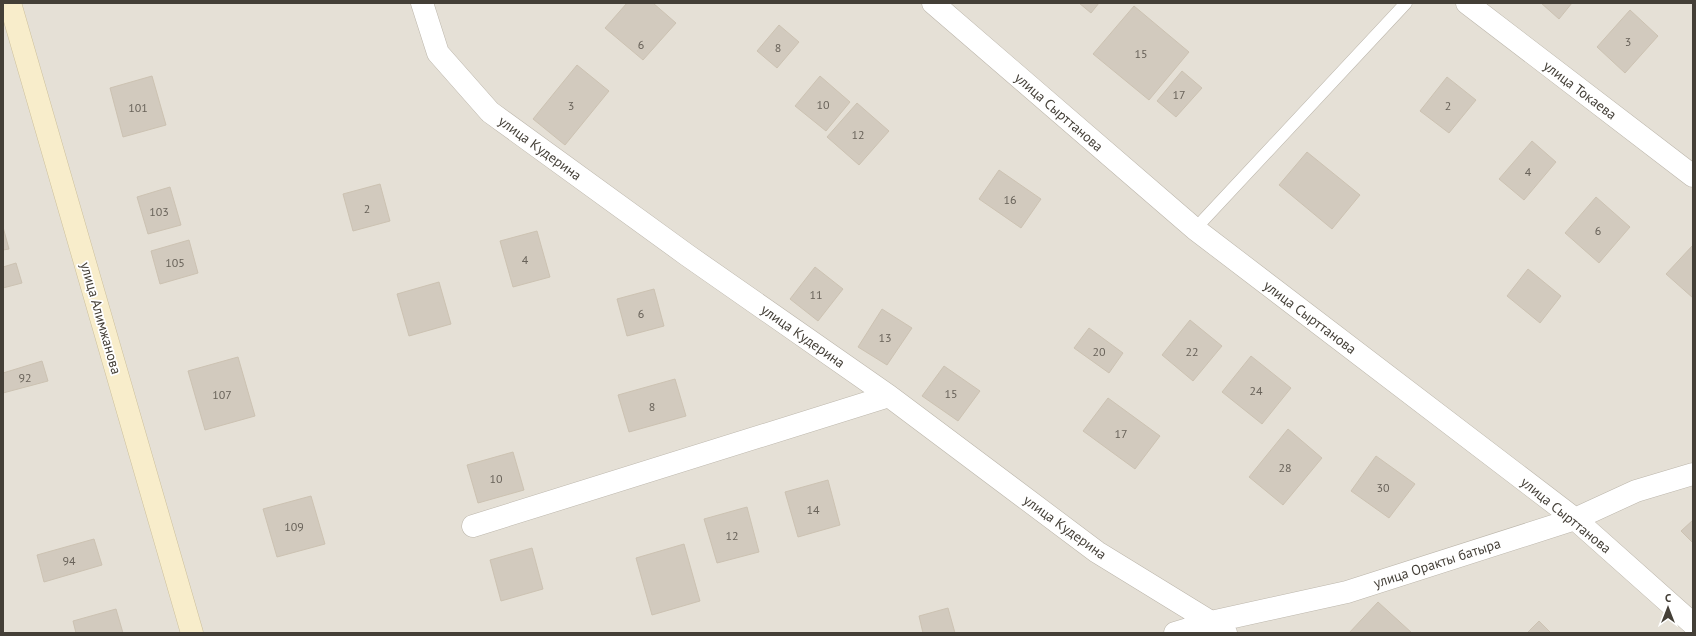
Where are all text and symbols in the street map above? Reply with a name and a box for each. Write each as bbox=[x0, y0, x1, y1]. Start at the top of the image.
house number: 3 bbox=[1625, 34, 1631, 49]
house number: 6 bbox=[638, 37, 644, 52]
house number: 8 bbox=[775, 40, 781, 55]
house number: 15 bbox=[1134, 46, 1148, 61]
street label: улица Токаева bbox=[1540, 57, 1620, 123]
street label: улица Сырттанова bbox=[1011, 69, 1107, 155]
house number: 17 bbox=[1172, 87, 1186, 102]
house number: 10 bbox=[816, 97, 830, 112]
house number: 3 bbox=[568, 98, 574, 113]
house number: 2 bbox=[1445, 98, 1451, 113]
house number: 101 bbox=[128, 100, 148, 115]
street label: улица Кудерина bbox=[495, 112, 585, 184]
house number: 12 bbox=[851, 127, 865, 142]
house number: 4 bbox=[1525, 164, 1532, 179]
house number: 16 bbox=[1003, 192, 1017, 207]
house number: 2 bbox=[364, 201, 370, 216]
house number: 103 bbox=[149, 204, 169, 219]
house number: 6 bbox=[1595, 223, 1601, 238]
house number: 4 bbox=[522, 252, 529, 267]
house number: 105 bbox=[165, 255, 185, 270]
street label: улица Алимжанова bbox=[76, 260, 126, 376]
street label: улица Сырттанова bbox=[1260, 276, 1360, 358]
house number: 11 bbox=[809, 287, 823, 302]
street label: улица Кудерина bbox=[757, 300, 849, 372]
house number: 6 bbox=[638, 306, 644, 321]
house number: 13 bbox=[878, 330, 892, 345]
house number: 20 bbox=[1092, 344, 1106, 359]
house number: 22 bbox=[1185, 344, 1199, 359]
house number: 92 bbox=[18, 370, 32, 385]
house number: 24 bbox=[1249, 383, 1263, 398]
house number: 15 bbox=[944, 386, 958, 401]
house number: 107 bbox=[212, 387, 232, 402]
house number: 8 bbox=[649, 399, 655, 414]
house number: 17 bbox=[1114, 426, 1128, 441]
house number: 28 bbox=[1278, 460, 1292, 475]
house number: 10 bbox=[489, 471, 503, 486]
street label: улица Сырттанова bbox=[1517, 473, 1615, 557]
house number: 30 bbox=[1376, 480, 1390, 495]
street label: улица Кудерина bbox=[1020, 491, 1110, 563]
house number: 14 bbox=[806, 502, 820, 517]
house number: 109 bbox=[284, 519, 304, 534]
house number: 12 bbox=[725, 528, 739, 543]
street label: улица Оракты батыра bbox=[1371, 534, 1503, 592]
house number: 94 bbox=[62, 553, 76, 568]
north arrow bbox=[1648, 588, 1688, 628]
text: С bbox=[1665, 591, 1671, 605]

